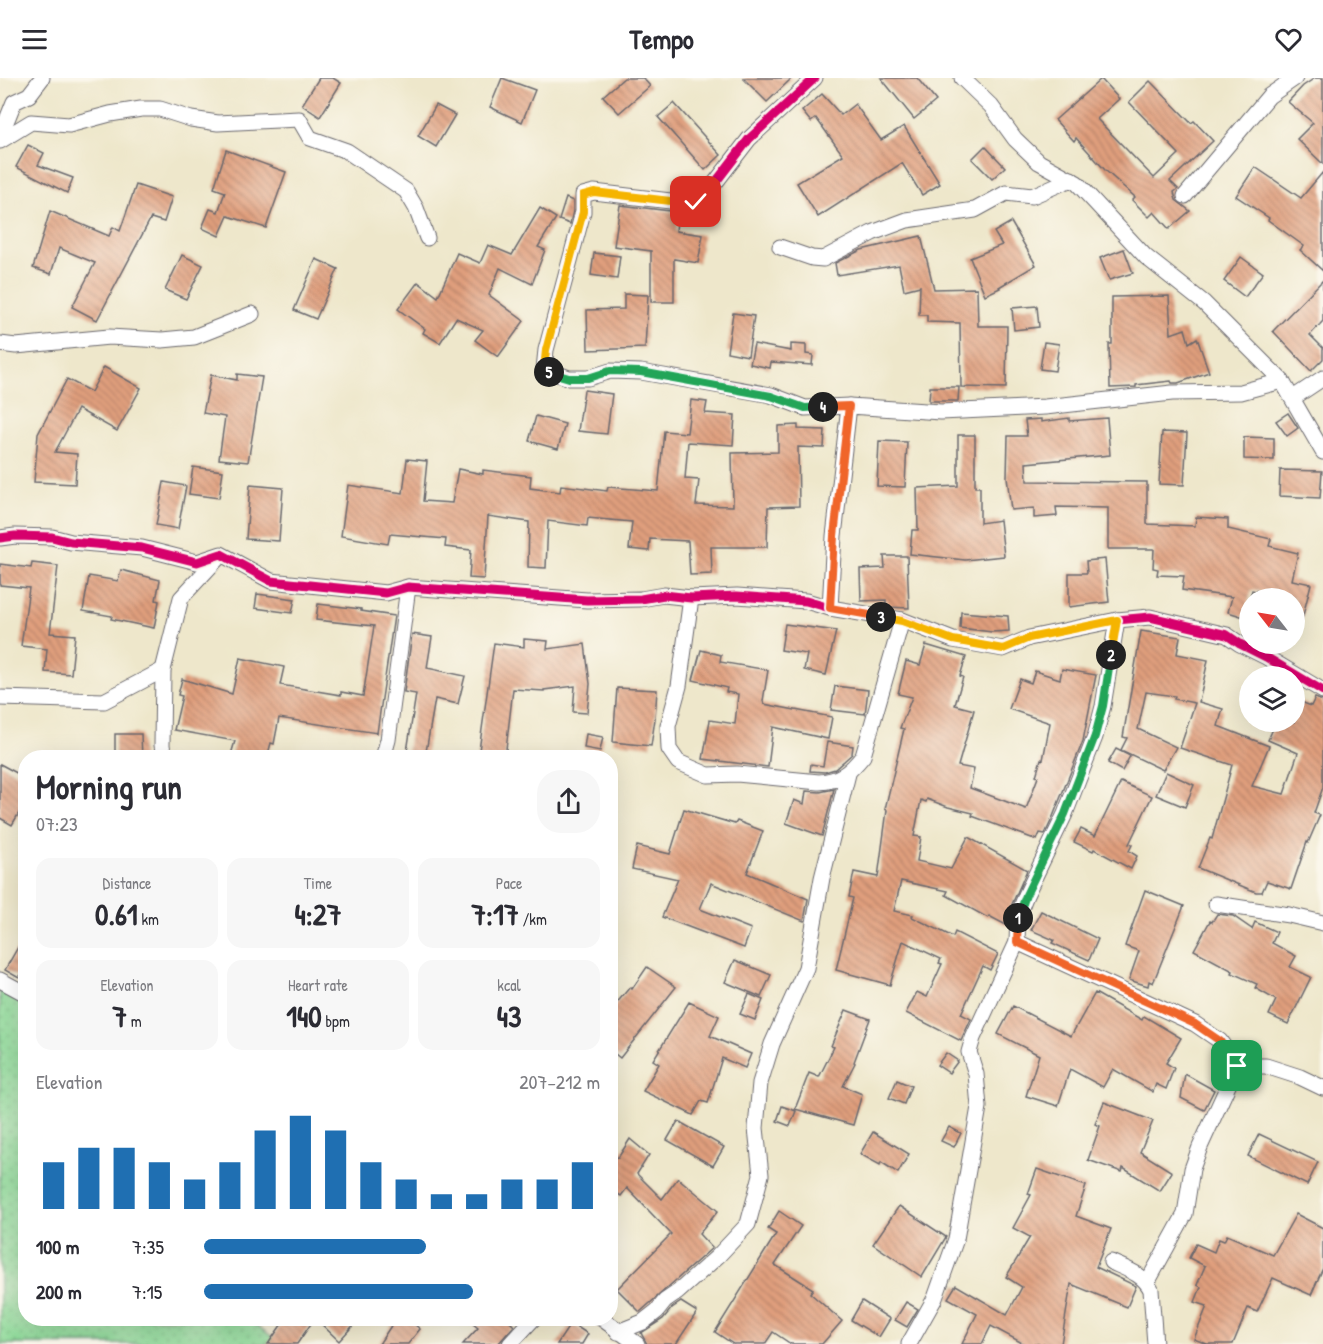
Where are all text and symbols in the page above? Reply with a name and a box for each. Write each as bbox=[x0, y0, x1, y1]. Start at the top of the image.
text: Tempo bbox=[629, 21, 694, 57]
icon: menu bbox=[18, 23, 51, 56]
icon: heart bbox=[1272, 23, 1305, 56]
pin bbox=[670, 176, 721, 227]
icon: check bbox=[679, 185, 712, 218]
pin: 5 bbox=[534, 357, 564, 387]
text: 5 bbox=[546, 361, 552, 383]
pin: 4 bbox=[808, 392, 838, 422]
text: 4 bbox=[820, 396, 826, 418]
north arrow bbox=[1239, 588, 1305, 654]
map controls bbox=[1239, 588, 1305, 732]
pin: 3 bbox=[866, 602, 896, 632]
text: 3 bbox=[877, 606, 885, 628]
pin: 2 bbox=[1096, 640, 1126, 670]
text: 2 bbox=[1107, 644, 1115, 666]
button: layers bbox=[1239, 666, 1305, 732]
text: Morning run bbox=[36, 765, 182, 809]
button: share bbox=[537, 770, 600, 833]
text: 07:23 bbox=[36, 810, 78, 837]
text: Distance bbox=[103, 872, 151, 894]
text: Time bbox=[304, 872, 332, 894]
text: Pace bbox=[496, 872, 522, 894]
text: 0.61 bbox=[95, 894, 138, 934]
text: 4:27 bbox=[294, 894, 342, 934]
text: 7:17 bbox=[471, 894, 519, 934]
pin: 1 bbox=[1003, 903, 1033, 933]
text: 1 bbox=[1015, 907, 1021, 929]
text: km bbox=[138, 908, 159, 930]
text: /km bbox=[519, 908, 547, 930]
text: Elevation bbox=[100, 974, 154, 996]
text: Heart rate bbox=[288, 974, 348, 996]
text: kcal bbox=[497, 974, 521, 996]
text: 7 bbox=[112, 996, 127, 1036]
text: 140 bbox=[286, 996, 322, 1036]
text: 43 bbox=[497, 996, 521, 1036]
text: m bbox=[127, 1010, 142, 1032]
text: bpm bbox=[322, 1010, 350, 1032]
pin bbox=[1211, 1040, 1262, 1091]
icon: arrive bbox=[1220, 1049, 1253, 1082]
text: Elevation bbox=[36, 1068, 102, 1095]
text: 207–212 m bbox=[519, 1068, 600, 1095]
text: 100 m bbox=[36, 1233, 79, 1260]
text: 7:35 bbox=[132, 1233, 164, 1260]
text: 200 m bbox=[36, 1278, 81, 1305]
text: 7:15 bbox=[132, 1278, 162, 1305]

